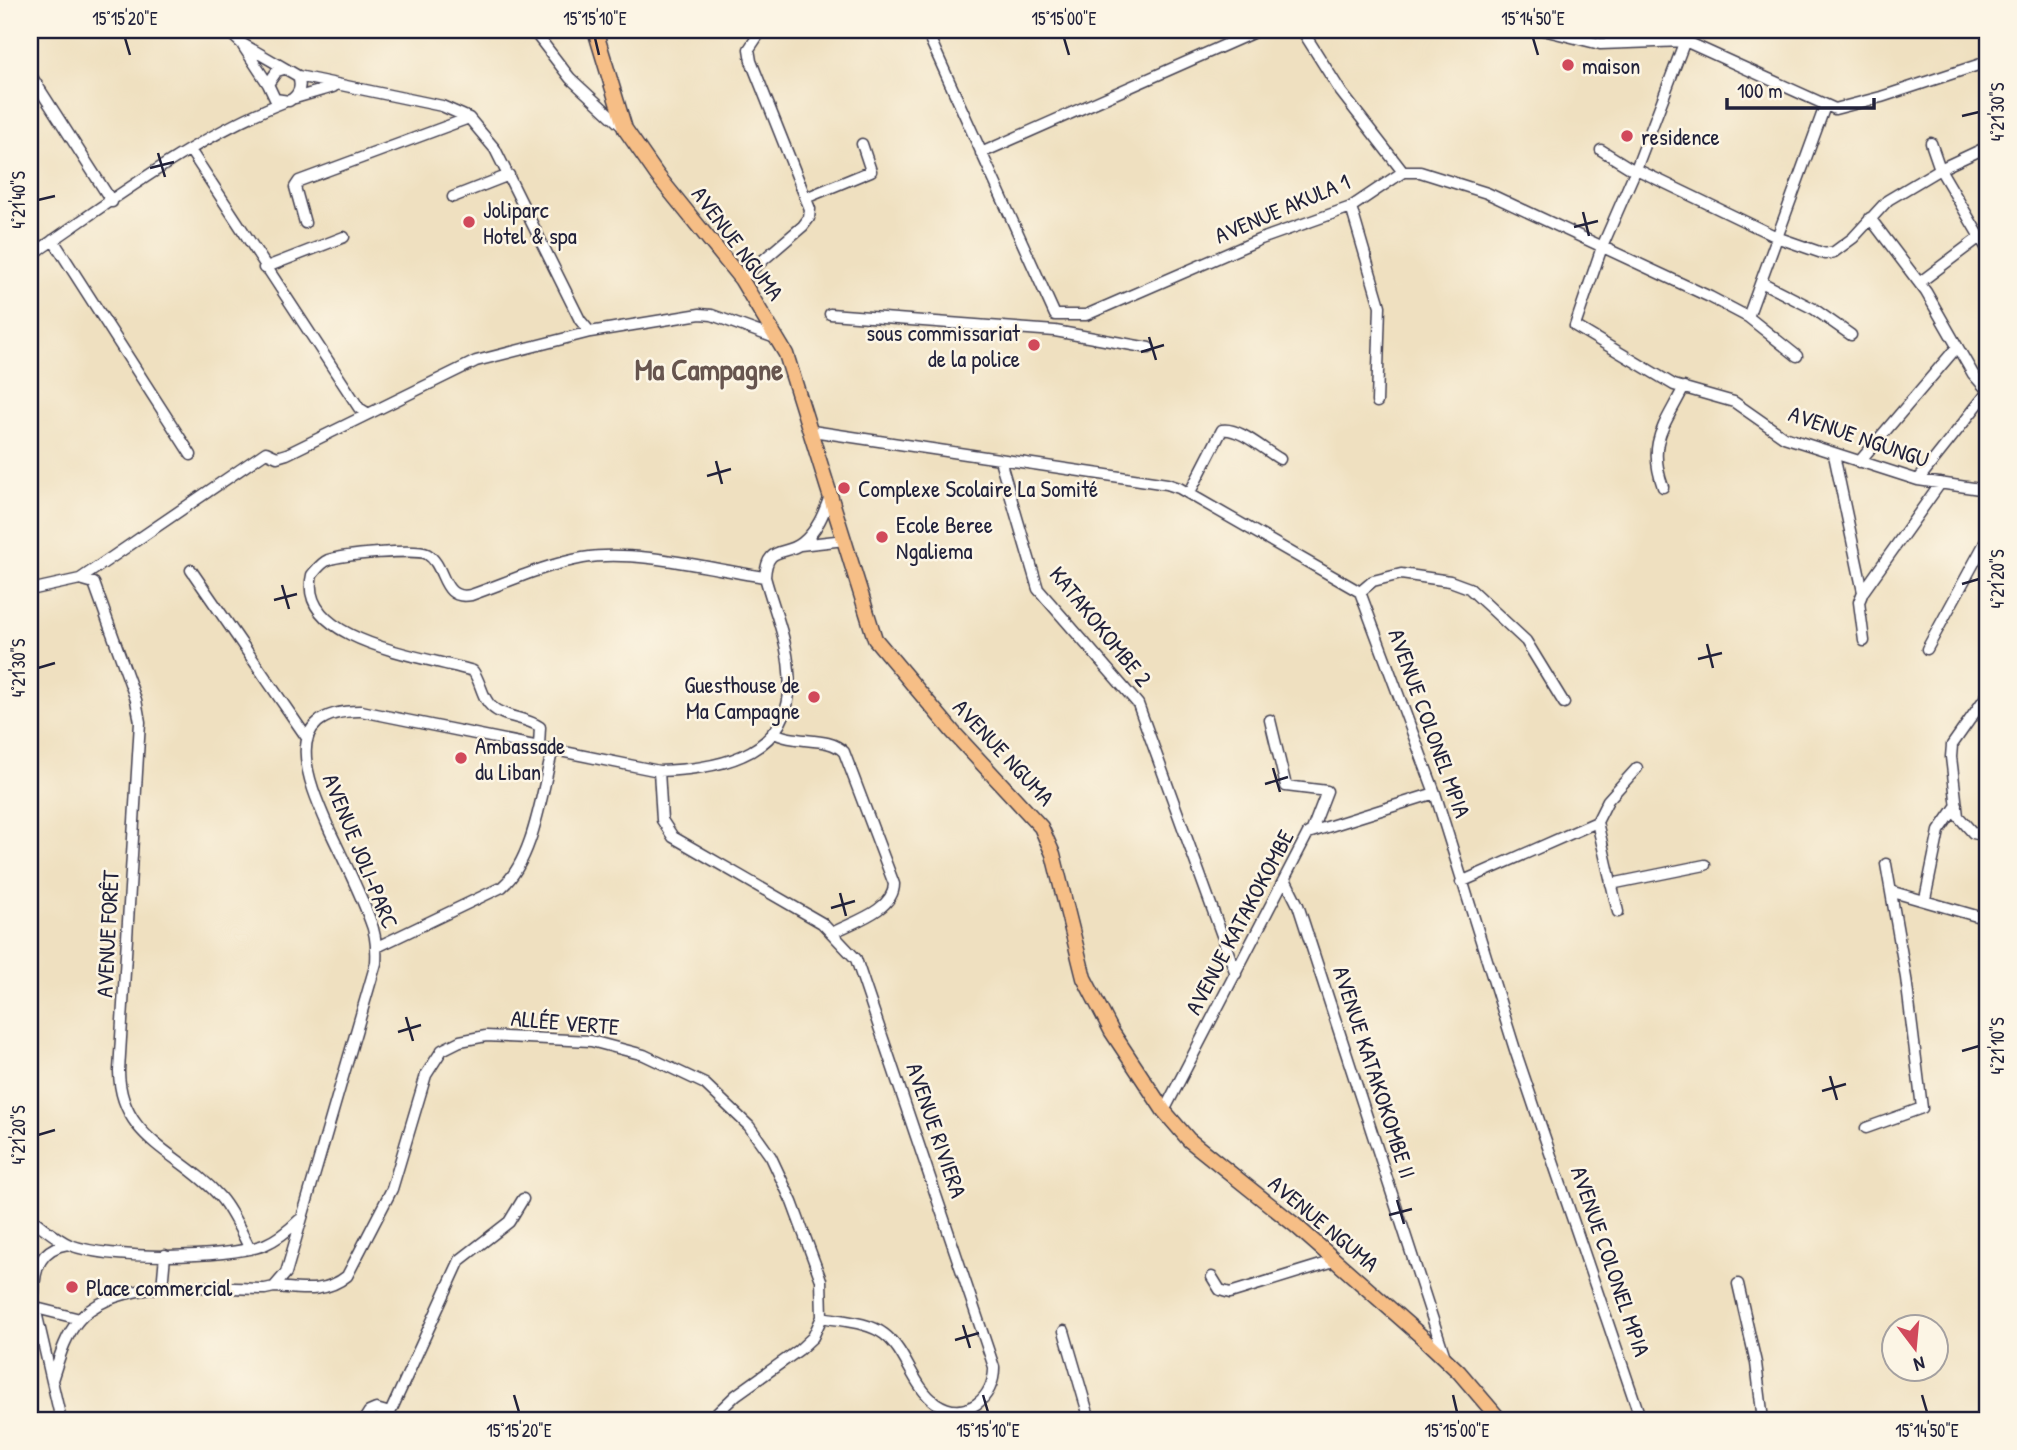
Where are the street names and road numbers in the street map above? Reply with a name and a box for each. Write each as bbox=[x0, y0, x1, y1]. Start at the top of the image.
street label: AVENUE AKULA 1 bbox=[1210, 166, 1354, 250]
street label: AVENUE NGUMA bbox=[685, 180, 791, 306]
street label: AVENUE NGUNGU bbox=[1785, 397, 1933, 475]
street label: KATAKOKOMBE 2 bbox=[1043, 559, 1159, 693]
street label: AVENUE COLONEL MPIA bbox=[1381, 624, 1479, 822]
street label: AVENUE NGUMA bbox=[946, 692, 1062, 812]
street label: AVENUE JOLI-PARC bbox=[316, 769, 406, 933]
street label: AVENUE KATAKOKOMBE bbox=[1177, 824, 1301, 1020]
street label: AVENUE FORÊT bbox=[88, 869, 126, 998]
street label: AVENUE KATAKOKOMBE II bbox=[1326, 962, 1424, 1182]
street label: ALLÉE VERTE bbox=[510, 1002, 620, 1042]
street label: AVENUE RIVIERA bbox=[899, 1058, 975, 1202]
street label: AVENUE COLONEL MPIA bbox=[1564, 1162, 1658, 1360]
street label: AVENUE NGUMA bbox=[1262, 1168, 1386, 1278]

